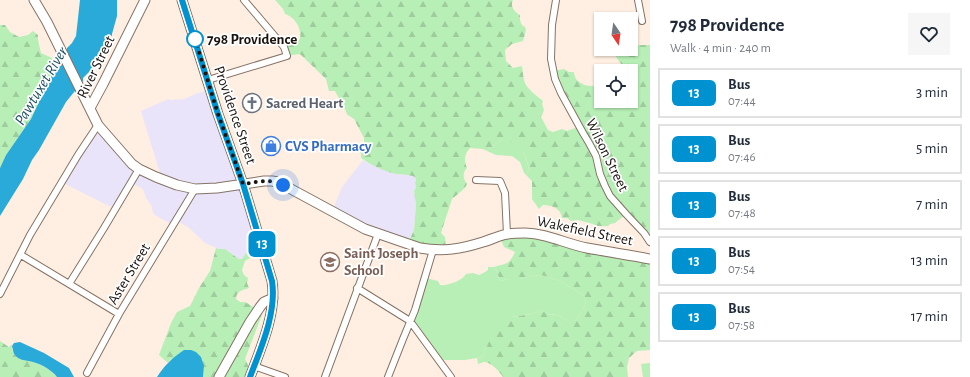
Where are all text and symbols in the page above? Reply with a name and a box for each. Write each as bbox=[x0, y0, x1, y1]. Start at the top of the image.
north arrow bbox=[594, 12, 638, 56]
map controls bbox=[594, 12, 638, 108]
button: heart bbox=[908, 13, 950, 55]
text: 798 Providence bbox=[670, 16, 784, 35]
marker: 798 Providence bbox=[186, 30, 204, 48]
place label: 798 Providence bbox=[207, 32, 297, 47]
street label: River Street bbox=[74, 33, 118, 101]
text: Walk · 4 min · 240 m bbox=[670, 42, 771, 55]
water label: Pawtuxet River bbox=[12, 44, 71, 128]
street label: Providence Street bbox=[211, 64, 259, 166]
button: locate bbox=[594, 64, 638, 108]
text: Bus bbox=[728, 77, 750, 92]
text: 3 min bbox=[916, 85, 948, 100]
text: 13 bbox=[688, 86, 700, 100]
church icon: Sacred Heart bbox=[241, 92, 263, 114]
text: 07:44 bbox=[728, 95, 756, 108]
place label: Sacred Heart bbox=[266, 96, 343, 111]
street label: Wilson Street bbox=[583, 116, 631, 194]
text: Bus bbox=[728, 133, 750, 148]
shop icon: CVS Pharmacy bbox=[260, 135, 282, 157]
place label: CVS Pharmacy bbox=[285, 139, 372, 154]
text: 5 min bbox=[916, 141, 948, 156]
text: 13 bbox=[688, 142, 700, 156]
text: 07:46 bbox=[728, 151, 756, 164]
your location bbox=[273, 175, 293, 195]
text: Bus bbox=[728, 189, 750, 204]
text: 7 min bbox=[916, 197, 948, 212]
text: 13 bbox=[688, 198, 700, 212]
text: 07:48 bbox=[728, 207, 756, 220]
street label: Wakefield Street bbox=[536, 214, 634, 249]
line badge: 13 bbox=[244, 231, 280, 257]
text: 13 bbox=[256, 237, 268, 251]
street label: Aster Street bbox=[105, 241, 153, 307]
text: Bus bbox=[728, 245, 750, 260]
place label: Saint Joseph School bbox=[344, 246, 418, 278]
school or university icon: Saint Joseph School bbox=[319, 251, 341, 273]
text: 13 min bbox=[911, 253, 948, 268]
text: 13 bbox=[688, 254, 700, 268]
text: 07:54 bbox=[728, 263, 755, 276]
text: Bus bbox=[728, 301, 750, 316]
text: 17 min bbox=[911, 309, 948, 324]
text: 13 bbox=[688, 310, 700, 324]
text: 07:58 bbox=[728, 319, 755, 332]

